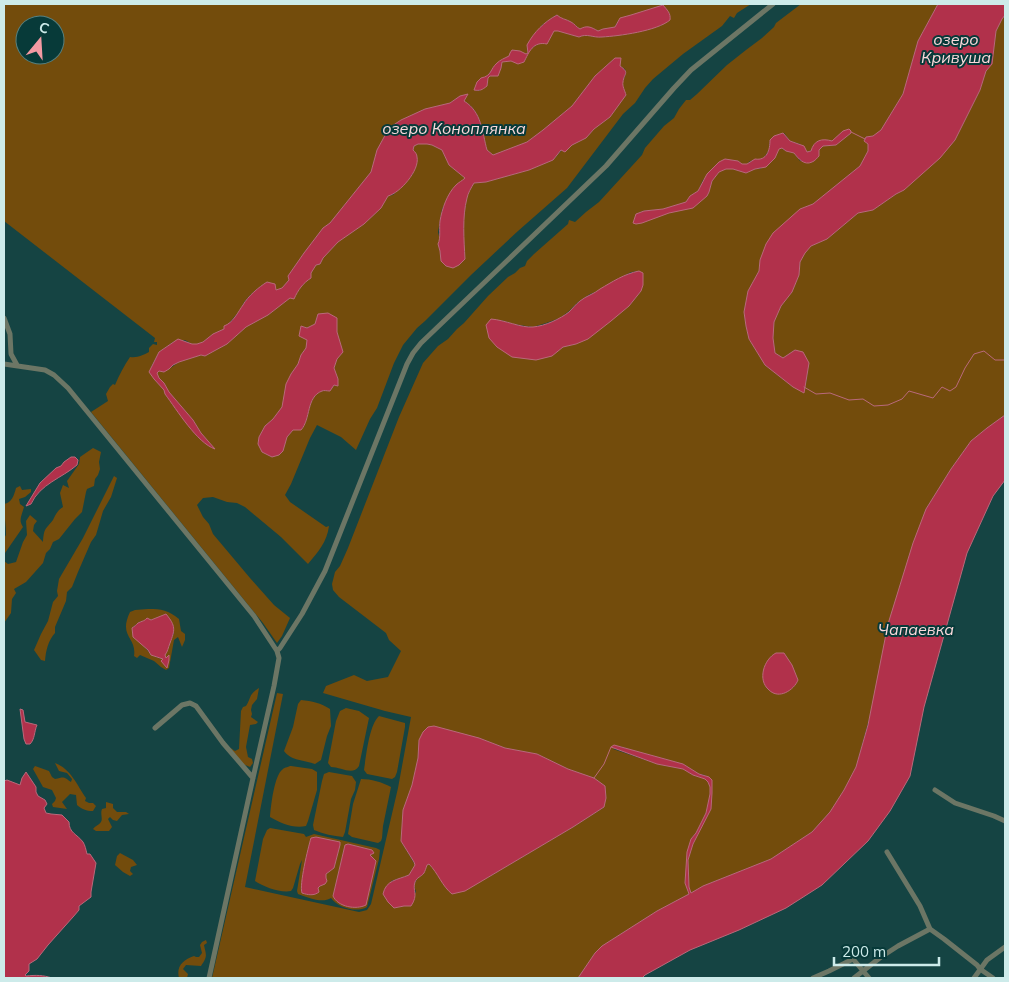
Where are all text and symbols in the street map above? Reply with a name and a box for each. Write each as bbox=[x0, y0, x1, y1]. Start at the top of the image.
north arrow bbox=[15, 15, 65, 65]
text: С bbox=[37, 18, 51, 38]
water label: озеро Кривуша bbox=[921, 29, 991, 67]
water label: озеро Коноплянка bbox=[382, 118, 526, 138]
water label: Чапаевка bbox=[878, 619, 954, 639]
scale bar bbox=[834, 934, 939, 966]
text: 200 m bbox=[842, 942, 886, 961]

